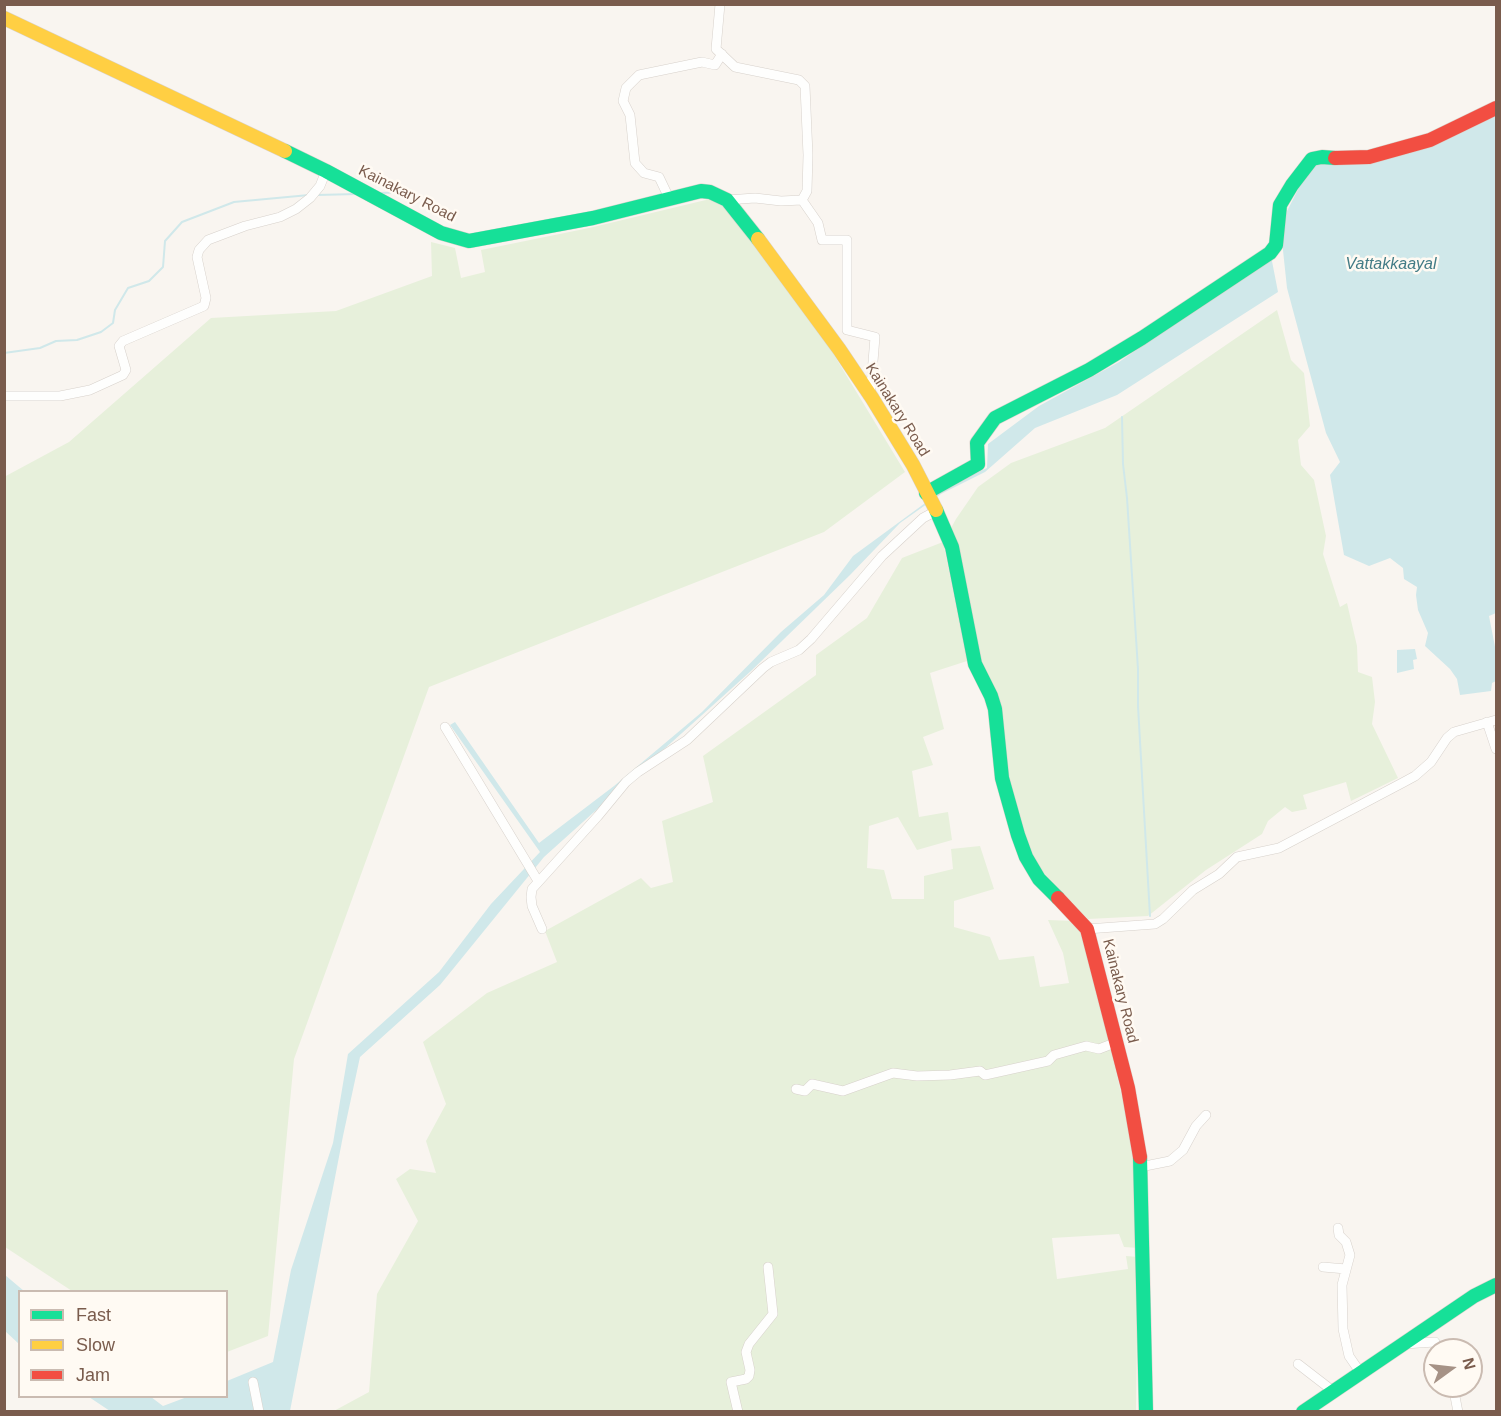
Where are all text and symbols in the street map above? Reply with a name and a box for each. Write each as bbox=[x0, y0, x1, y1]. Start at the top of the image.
street label: Kainakary Road bbox=[355, 162, 459, 226]
water label: Vattakkaayal bbox=[1345, 255, 1437, 275]
street label: Kainakary Road bbox=[861, 360, 933, 460]
street label: Kainakary Road bbox=[1098, 937, 1142, 1045]
legend bbox=[18, 1290, 228, 1398]
text: Fast bbox=[76, 1305, 111, 1325]
text: Slow bbox=[76, 1335, 115, 1355]
north arrow bbox=[1423, 1338, 1483, 1398]
text: N bbox=[1459, 1356, 1479, 1372]
text: Jam bbox=[76, 1365, 110, 1385]

